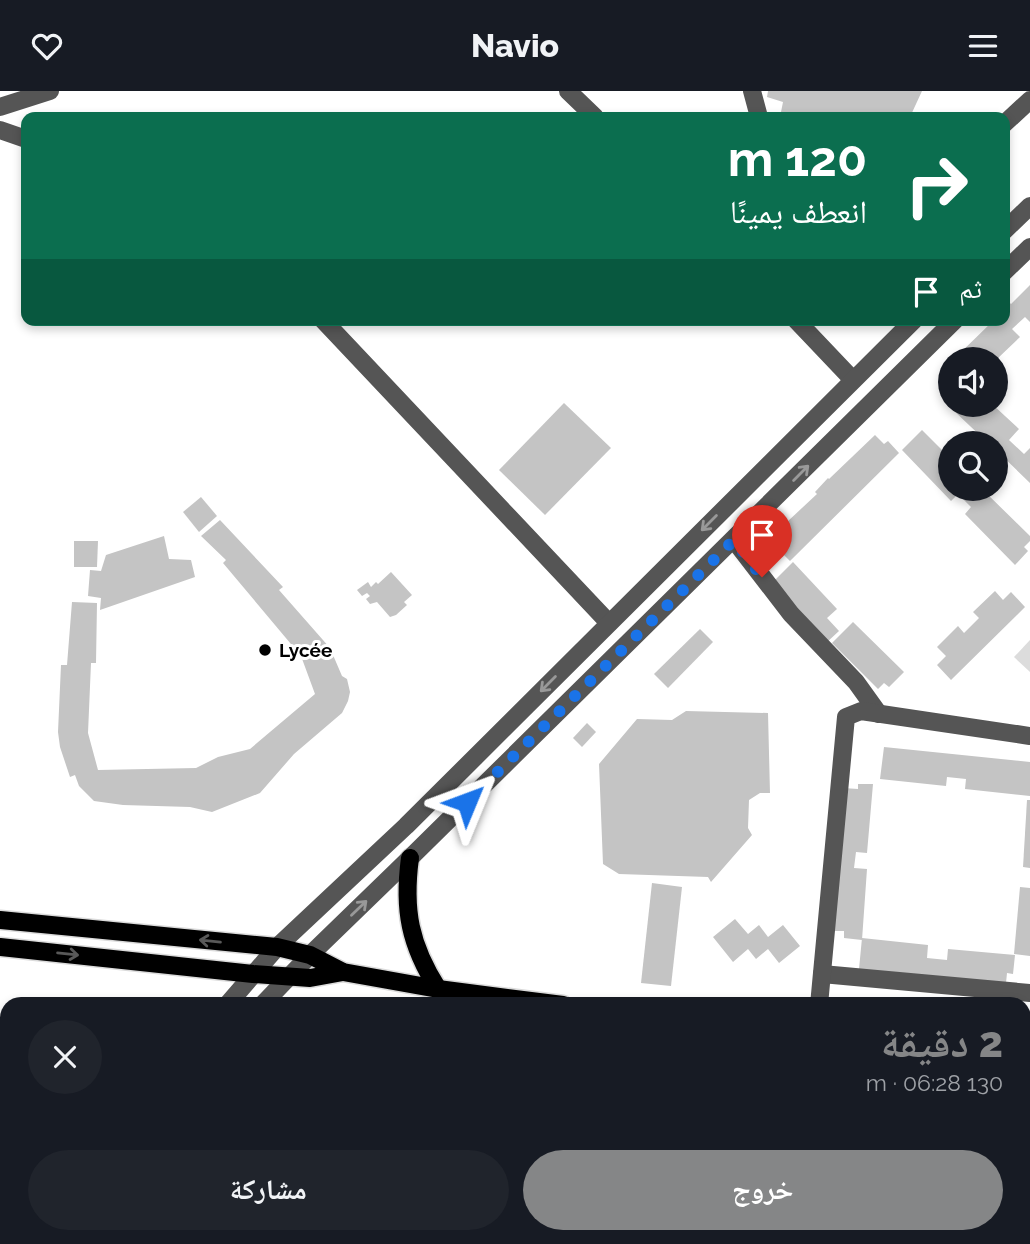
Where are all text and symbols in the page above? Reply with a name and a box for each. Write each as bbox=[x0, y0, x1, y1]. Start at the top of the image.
icon: heart bbox=[28, 27, 66, 65]
text: Navio bbox=[471, 27, 559, 64]
icon: menu bbox=[964, 27, 1002, 65]
text: 120 m bbox=[728, 130, 867, 187]
icon: right bbox=[891, 140, 982, 231]
text: انعطف يمينًا bbox=[730, 193, 867, 230]
icon: arrive bbox=[907, 273, 945, 311]
text: ثم bbox=[959, 274, 982, 304]
map controls bbox=[938, 347, 1008, 501]
button: sound bbox=[938, 347, 1008, 417]
button: search bbox=[938, 431, 1008, 501]
one-way arrow bbox=[792, 465, 809, 482]
pin bbox=[732, 505, 792, 577]
one-way arrow bbox=[700, 515, 717, 532]
icon: arrive bbox=[743, 516, 781, 554]
place label: Lycée bbox=[279, 639, 332, 661]
marker: Lycée bbox=[257, 642, 273, 658]
one-way arrow bbox=[539, 676, 556, 693]
position arrow bbox=[430, 765, 504, 839]
one-way arrow bbox=[350, 899, 367, 916]
one-way arrow bbox=[199, 934, 221, 947]
one-way arrow bbox=[56, 948, 79, 961]
text: 2 دقيقة bbox=[881, 1018, 1003, 1067]
button: close bbox=[28, 1020, 102, 1094]
text: 130 m · 06:28 bbox=[866, 1069, 1003, 1096]
button: مشاركة bbox=[28, 1150, 509, 1230]
button: خروج bbox=[523, 1150, 1003, 1230]

